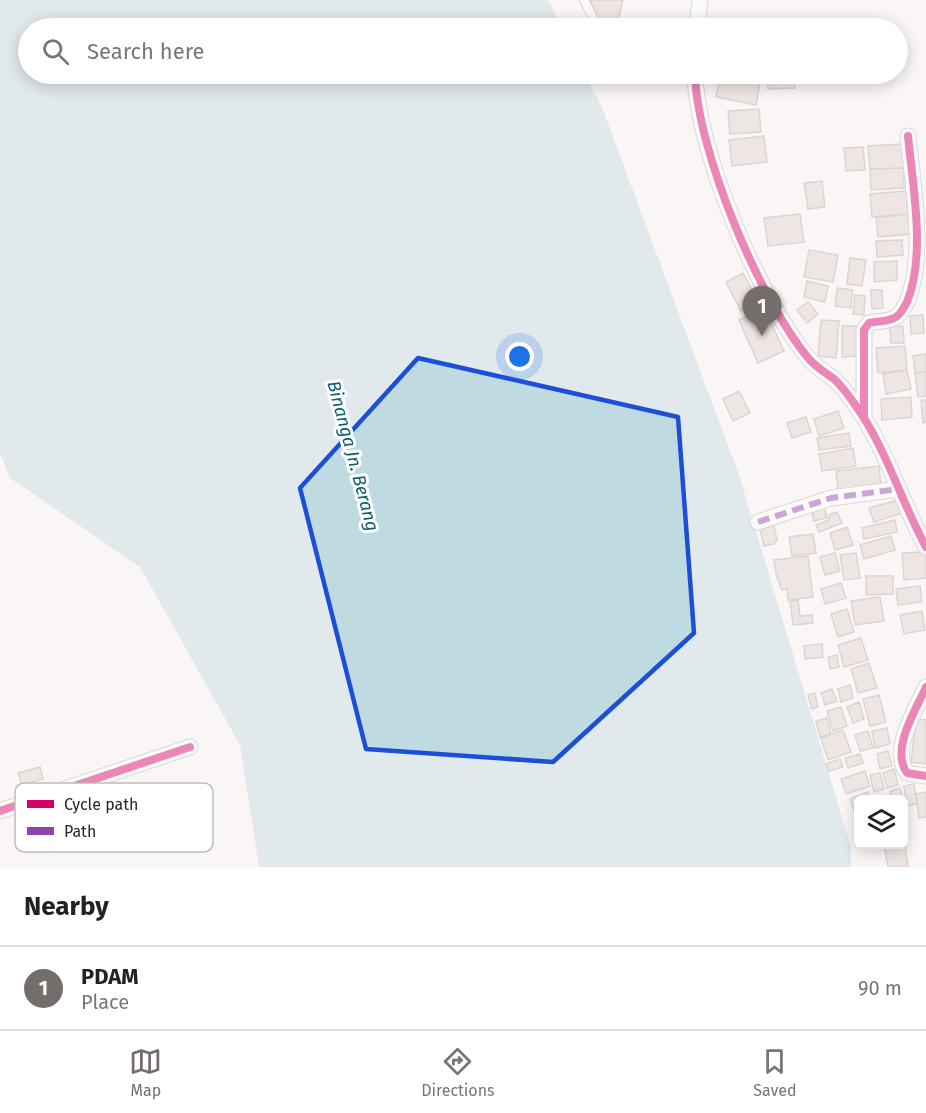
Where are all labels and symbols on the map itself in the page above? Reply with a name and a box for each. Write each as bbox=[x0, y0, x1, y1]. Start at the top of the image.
pin: 1 bbox=[742, 286, 782, 336]
your location bbox=[505, 342, 534, 371]
water label: Binanga Jn. Berang bbox=[322, 378, 384, 534]
legend bbox=[15, 783, 213, 852]
text: Cycle path bbox=[64, 795, 138, 814]
text: Path bbox=[64, 822, 96, 841]

